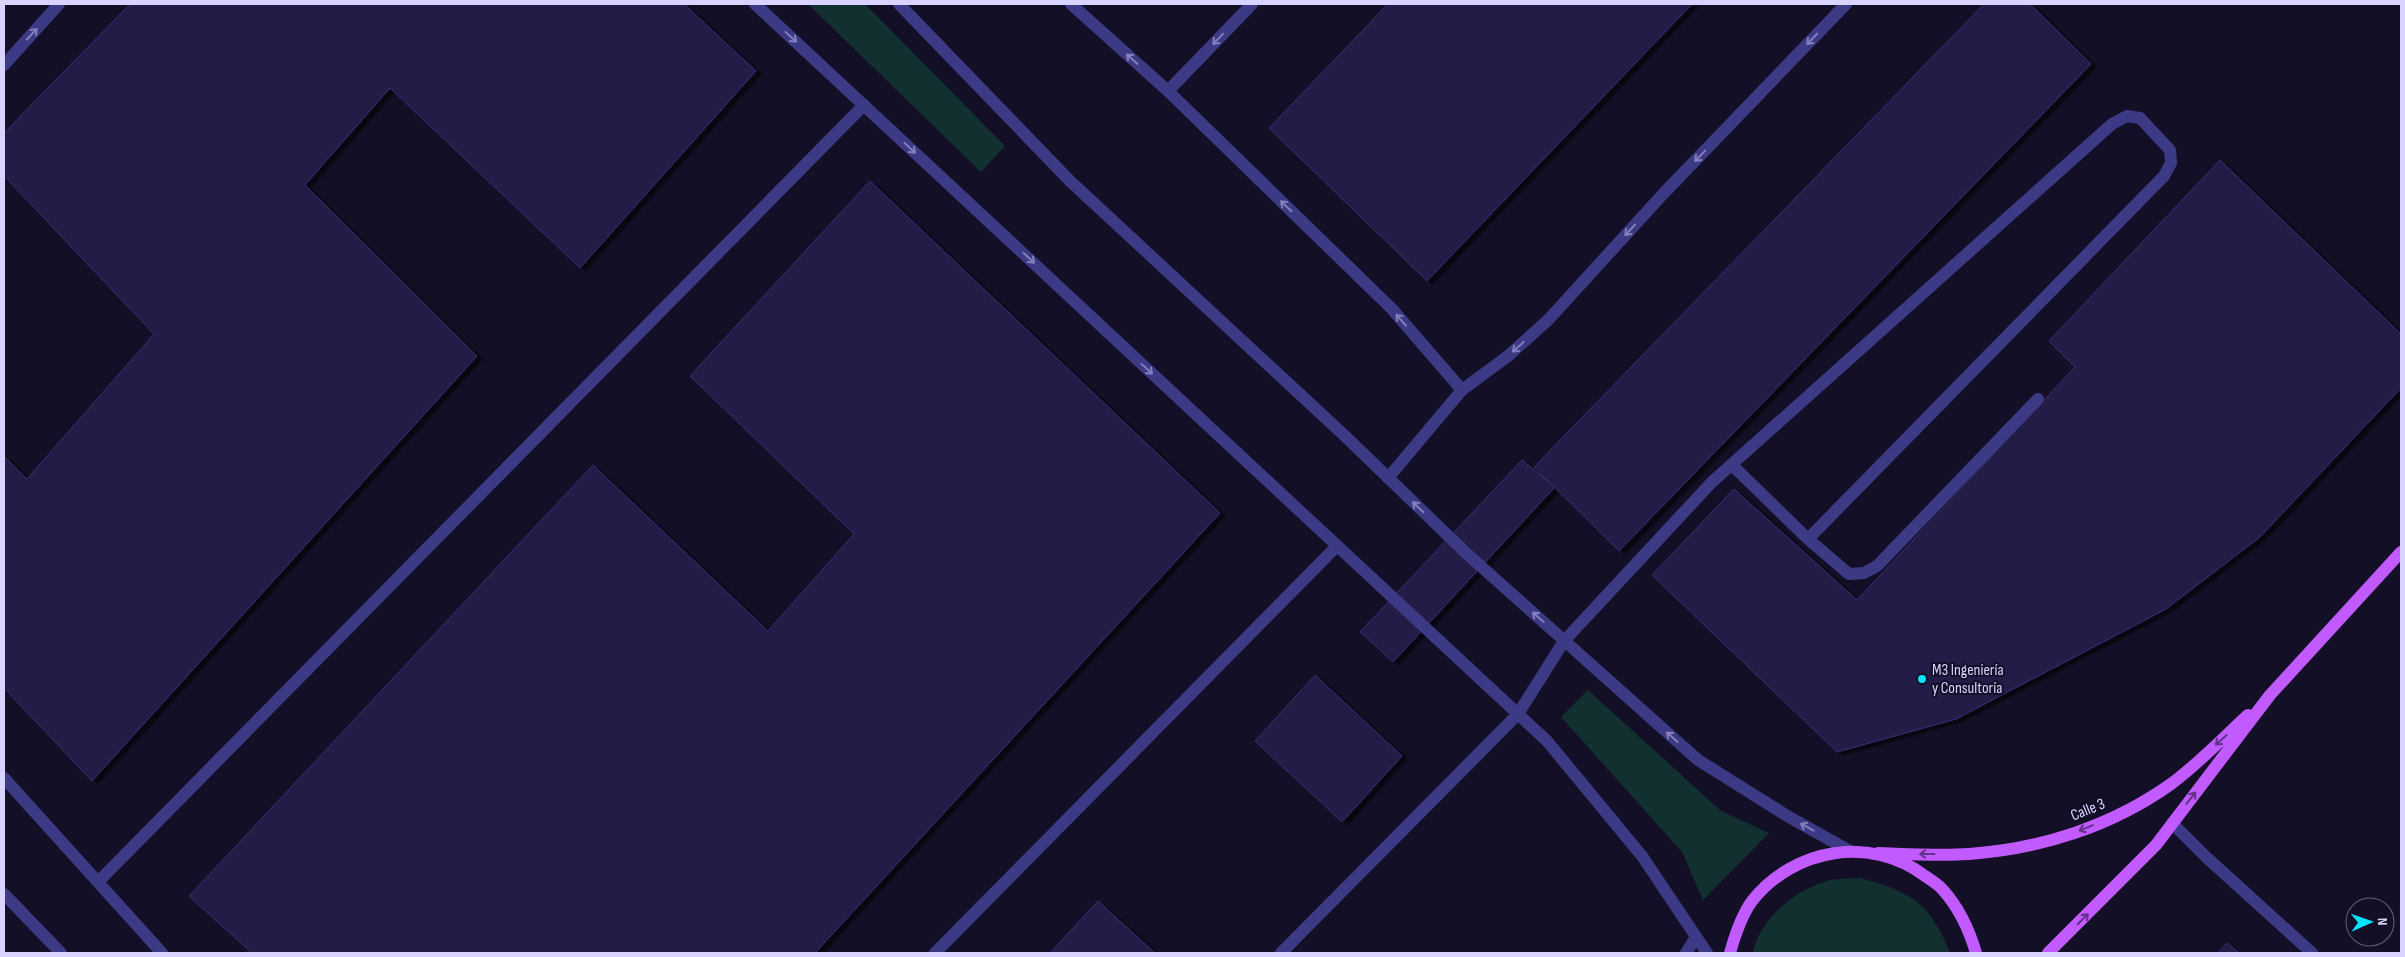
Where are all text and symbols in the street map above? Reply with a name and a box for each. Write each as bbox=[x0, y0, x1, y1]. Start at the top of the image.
one-way arrow bbox=[26, 28, 38, 41]
one-way arrow bbox=[784, 31, 797, 43]
one-way arrow bbox=[1212, 33, 1224, 45]
one-way arrow bbox=[1806, 33, 1818, 45]
one-way arrow bbox=[1126, 53, 1139, 64]
one-way arrow bbox=[903, 142, 916, 154]
one-way arrow bbox=[1694, 150, 1706, 163]
one-way arrow bbox=[1280, 200, 1292, 212]
one-way arrow bbox=[1624, 224, 1636, 237]
one-way arrow bbox=[1022, 253, 1035, 264]
one-way arrow bbox=[1396, 313, 1407, 326]
one-way arrow bbox=[1511, 341, 1524, 353]
one-way arrow bbox=[1141, 363, 1154, 375]
one-way arrow bbox=[1412, 501, 1424, 513]
one-way arrow bbox=[1531, 612, 1544, 623]
place label: M3 Ingeniería y Consultoría bbox=[1932, 661, 2004, 698]
marker: M3 Ingeniería y Consultoría bbox=[1916, 673, 1928, 685]
one-way arrow bbox=[1666, 731, 1679, 743]
one-way arrow bbox=[2214, 734, 2227, 745]
one-way arrow bbox=[2186, 791, 2196, 805]
street label: Calle 3 bbox=[2068, 795, 2108, 825]
one-way arrow bbox=[1800, 822, 1815, 831]
one-way arrow bbox=[2079, 824, 2094, 834]
one-way arrow bbox=[1919, 849, 1936, 859]
north arrow bbox=[2345, 897, 2395, 947]
one-way arrow bbox=[2076, 913, 2089, 925]
text: N bbox=[2374, 918, 2391, 926]

